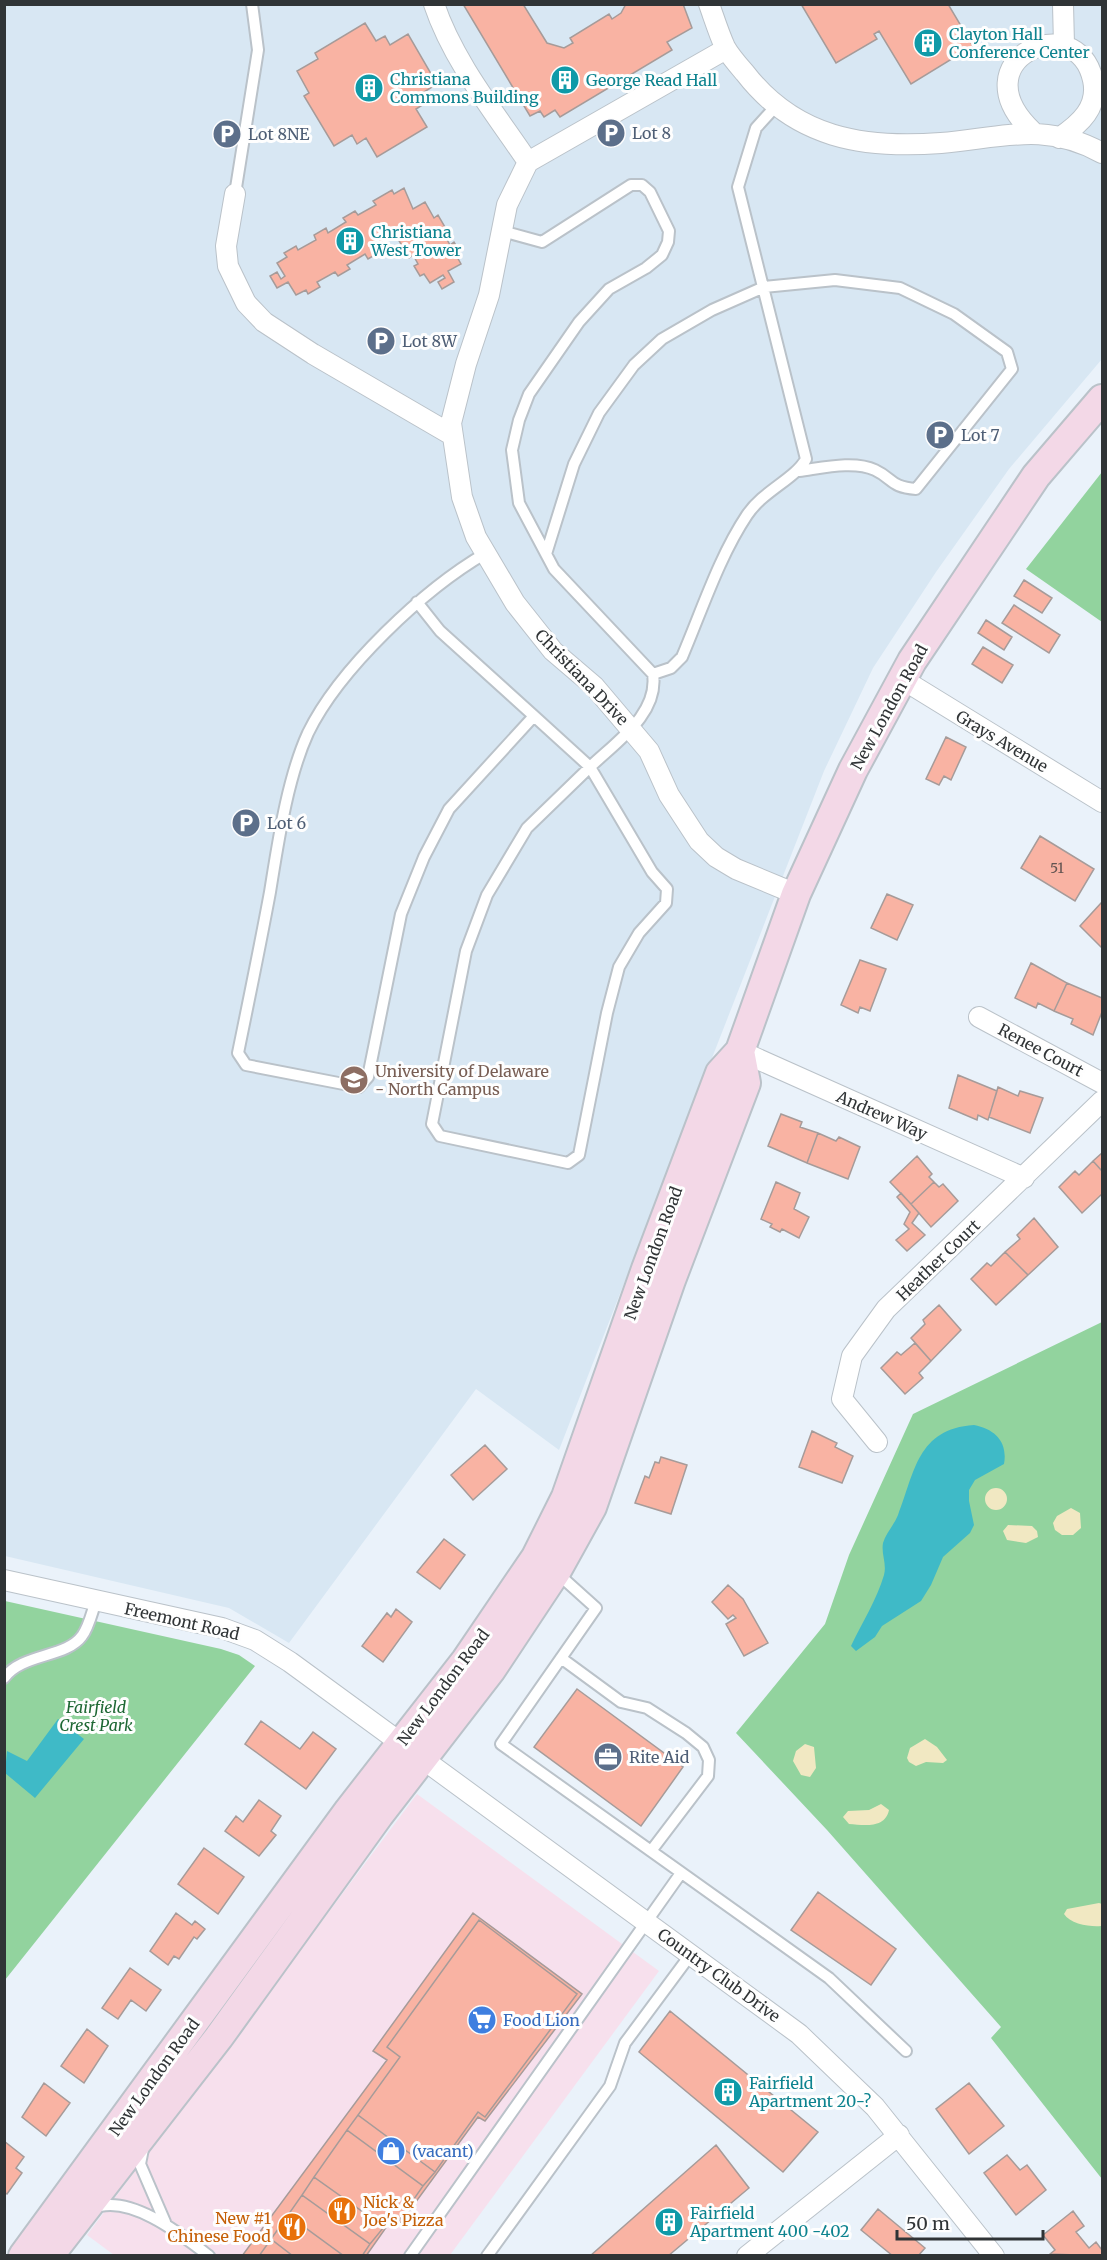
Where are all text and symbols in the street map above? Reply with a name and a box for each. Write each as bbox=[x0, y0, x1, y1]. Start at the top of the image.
place label: Clayton Hall Conference Center bbox=[949, 24, 1090, 62]
building icon: Clayton Hall Conference Center bbox=[912, 27, 944, 59]
building icon: George Read Hall bbox=[549, 64, 581, 96]
place label: Christiana Commons Building bbox=[390, 69, 539, 107]
place label: George Read Hall bbox=[586, 70, 717, 90]
building icon: Christiana Commons Building bbox=[353, 72, 385, 104]
parking icon: Lot 8 bbox=[595, 117, 627, 149]
parking icon: Lot 8NE bbox=[211, 118, 243, 150]
place label: Lot 8 bbox=[632, 123, 671, 143]
place label: Lot 8NE bbox=[248, 124, 310, 144]
place label: Christiana West Tower bbox=[370, 222, 462, 260]
building icon: Christiana West Tower bbox=[334, 225, 366, 257]
parking icon: Lot 8W bbox=[365, 325, 397, 357]
place label: Lot 8W bbox=[402, 331, 458, 351]
parking icon: Lot 7 bbox=[924, 419, 956, 451]
place label: Lot 7 bbox=[961, 425, 1000, 445]
street label: Christiana Drive bbox=[531, 625, 633, 729]
street label: New London Road bbox=[846, 640, 932, 773]
street label: Grays Avenue bbox=[952, 706, 1052, 776]
parking icon: Lot 6 bbox=[230, 807, 262, 839]
place label: Lot 6 bbox=[267, 813, 306, 833]
house number: 51 bbox=[1050, 859, 1064, 877]
street label: Renee Court bbox=[995, 1019, 1088, 1081]
place label: University of Delaware - North Campus bbox=[375, 1061, 549, 1099]
school or university icon: University of Delaware - North Campus bbox=[338, 1064, 370, 1096]
street label: Andrew Way bbox=[833, 1086, 931, 1144]
street label: New London Road bbox=[620, 1183, 687, 1322]
street label: Heather Court bbox=[892, 1215, 984, 1305]
street label: Freemont Road bbox=[122, 1598, 242, 1644]
street label: New London Road bbox=[393, 1625, 493, 1749]
park label: Fairfield Crest Park bbox=[59, 1697, 133, 1735]
office icon: Rite Aid bbox=[592, 1741, 624, 1773]
place label: Rite Aid bbox=[629, 1747, 690, 1767]
street label: Country Club Drive bbox=[654, 1924, 784, 2026]
supermarket icon: Food Lion bbox=[466, 2004, 498, 2036]
place label: Food Lion bbox=[503, 2010, 580, 2030]
street label: New London Road bbox=[105, 2014, 204, 2140]
place label: Fairfield Apartment 20-? bbox=[748, 2073, 872, 2111]
building icon: Fairfield Apartment 20-? bbox=[712, 2076, 744, 2108]
shop icon: (vacant) bbox=[375, 2135, 407, 2167]
place label: (vacant) bbox=[412, 2141, 474, 2161]
place label: Nick & Joe's Pizza bbox=[362, 2192, 444, 2230]
restaurant icon: Nick & Joe's Pizza bbox=[326, 2195, 358, 2227]
place label: Fairfield Apartment 400 -402 bbox=[689, 2203, 850, 2241]
scale bar bbox=[897, 2203, 1042, 2241]
building icon: Fairfield Apartment 400 -402 bbox=[653, 2206, 685, 2238]
place label: New #1 Chinese Food bbox=[167, 2208, 271, 2246]
restaurant icon: New #1 Chinese Food bbox=[276, 2211, 308, 2243]
text: 50 m bbox=[906, 2212, 950, 2235]

